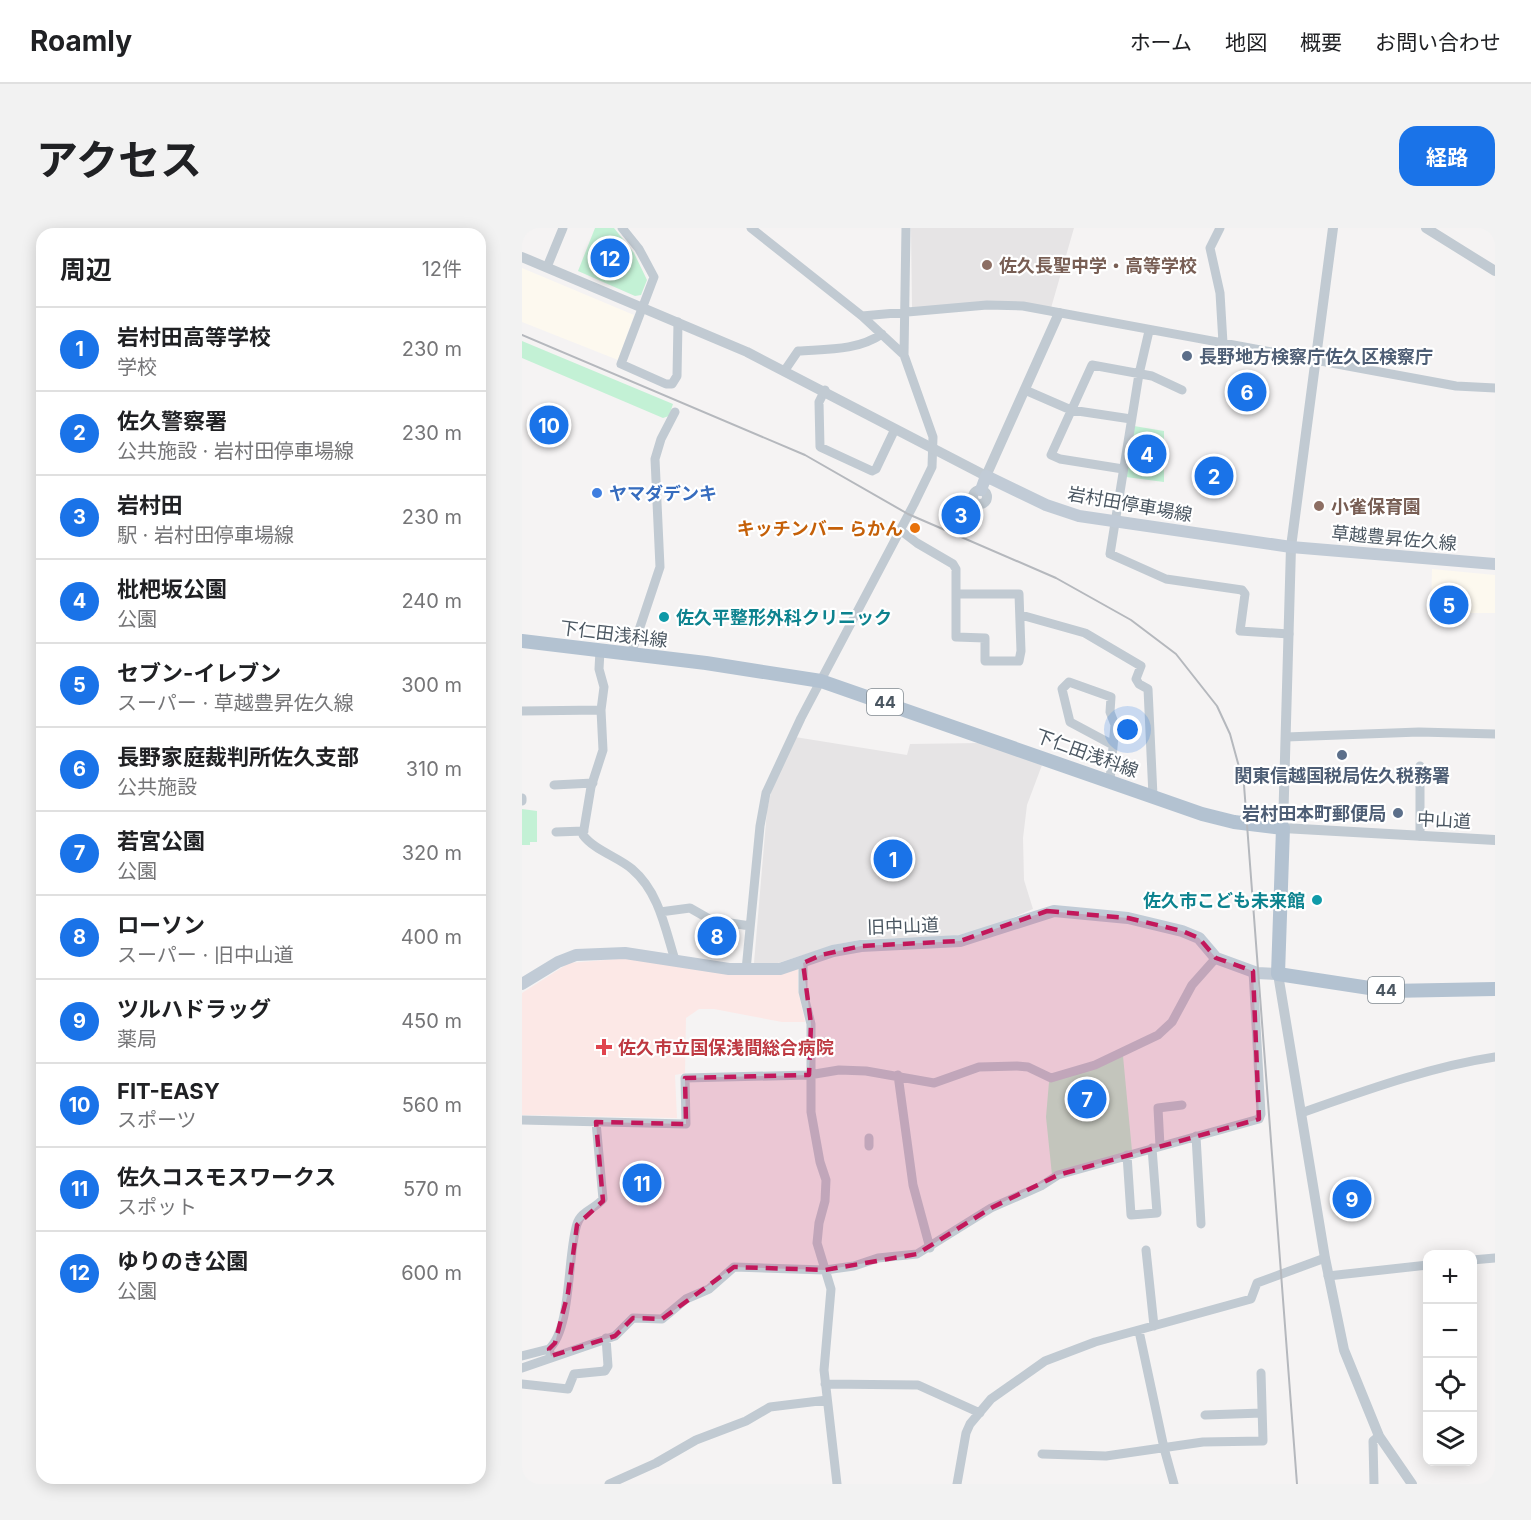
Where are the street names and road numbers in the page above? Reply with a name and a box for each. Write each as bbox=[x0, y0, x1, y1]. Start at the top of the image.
street label: 岩村田停車場線 bbox=[1066, 483, 1194, 525]
street label: 草越豊昇佐久線 bbox=[1330, 522, 1458, 554]
street label: 下仁田浅科線 bbox=[559, 617, 669, 651]
road number: 44 bbox=[867, 689, 903, 715]
street label: 下仁田浅科線 bbox=[1033, 725, 1141, 781]
street label: 中山道 bbox=[1416, 808, 1472, 832]
street label: 旧中山道 bbox=[867, 914, 939, 938]
road number: 44 bbox=[1368, 977, 1404, 1003]

